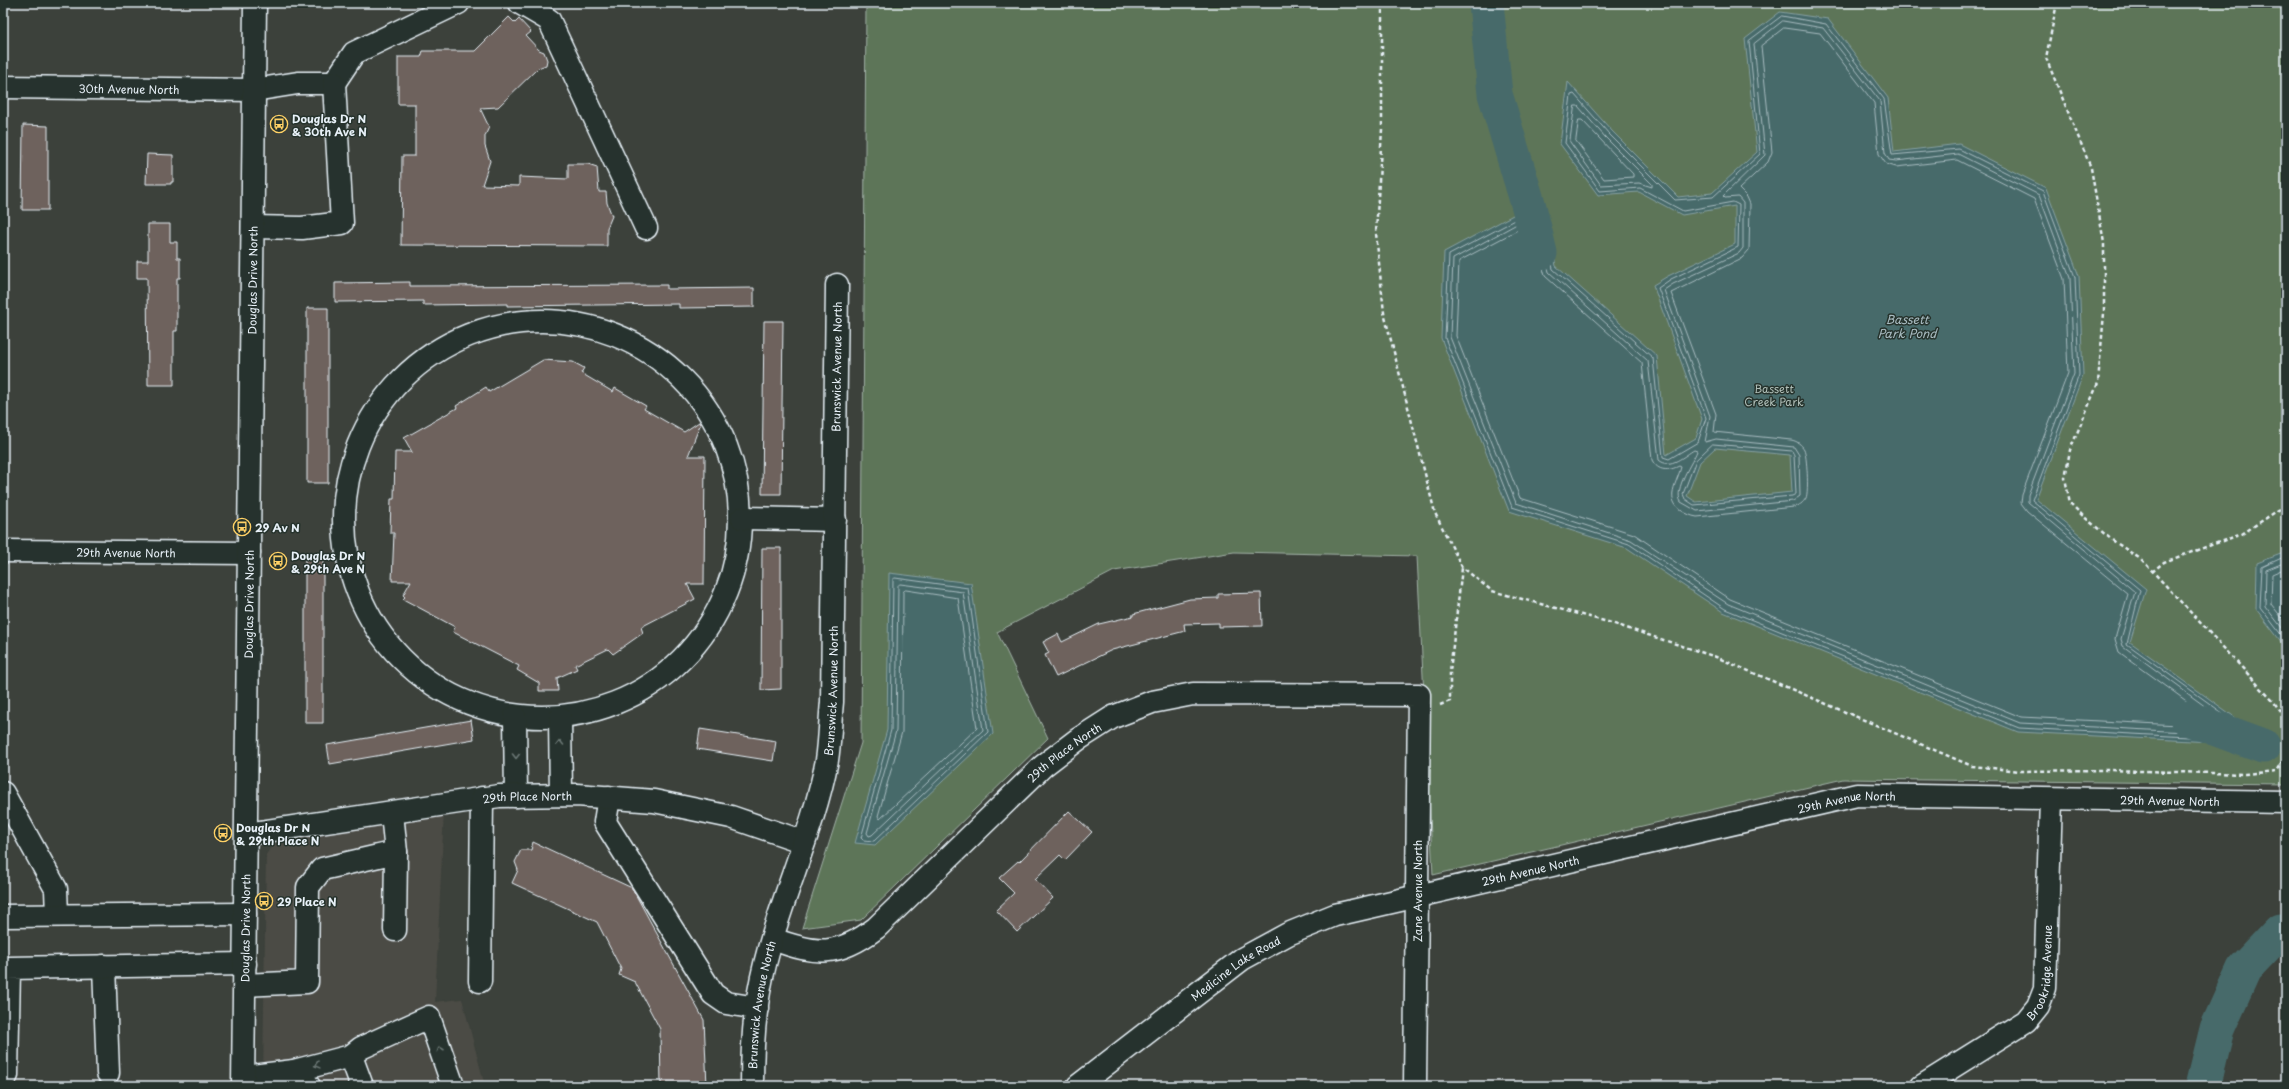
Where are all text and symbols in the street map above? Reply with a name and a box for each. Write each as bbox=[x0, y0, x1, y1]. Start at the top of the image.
street label: 30th Avenue North bbox=[78, 79, 180, 98]
place label: Douglas Dr N & 30th Ave N bbox=[292, 110, 367, 140]
bus stop icon: Douglas Dr N & 30th Ave N bbox=[269, 114, 289, 134]
street label: Douglas Drive North bbox=[243, 226, 261, 334]
street label: Brunswick Avenue North bbox=[827, 301, 845, 432]
water label: Bassett Park Pond bbox=[1878, 310, 1938, 342]
park label: Bassett Creek Park bbox=[1744, 380, 1804, 410]
bus stop icon: 29 Av N bbox=[232, 517, 252, 537]
place label: 29 Av N bbox=[255, 519, 300, 536]
street label: 29th Avenue North bbox=[76, 543, 176, 561]
place label: Douglas Dr N & 29th Ave N bbox=[291, 547, 365, 577]
street label: Douglas Drive North bbox=[239, 550, 257, 658]
bus stop icon: Douglas Dr N & 29th Ave N bbox=[268, 551, 288, 571]
street label: Brunswick Avenue North bbox=[819, 625, 841, 757]
street label: 29th Place North bbox=[1023, 718, 1105, 786]
one-way arrow bbox=[556, 740, 564, 746]
one-way arrow bbox=[512, 753, 520, 759]
street label: 29th Avenue North bbox=[1796, 786, 1896, 817]
street label: 29th Place North bbox=[481, 787, 572, 807]
street label: 29th Avenue North bbox=[2120, 791, 2220, 809]
place label: Douglas Dr N & 29th Place N bbox=[236, 819, 319, 849]
bus stop icon: Douglas Dr N & 29th Place N bbox=[213, 823, 233, 843]
street label: Zane Avenue North bbox=[1409, 840, 1426, 942]
street label: 29th Avenue North bbox=[1480, 851, 1581, 890]
street label: Douglas Drive North bbox=[236, 874, 254, 982]
bus stop icon: 29 Place N bbox=[254, 891, 274, 911]
place label: 29 Place N bbox=[277, 893, 337, 910]
street label: Brookridge Avenue bbox=[2021, 925, 2056, 1024]
street label: Medicine Lake Road bbox=[1187, 931, 1283, 1004]
street label: Brunswick Avenue North bbox=[744, 938, 779, 1069]
one-way arrow bbox=[436, 1046, 445, 1053]
one-way arrow bbox=[314, 1060, 321, 1068]

